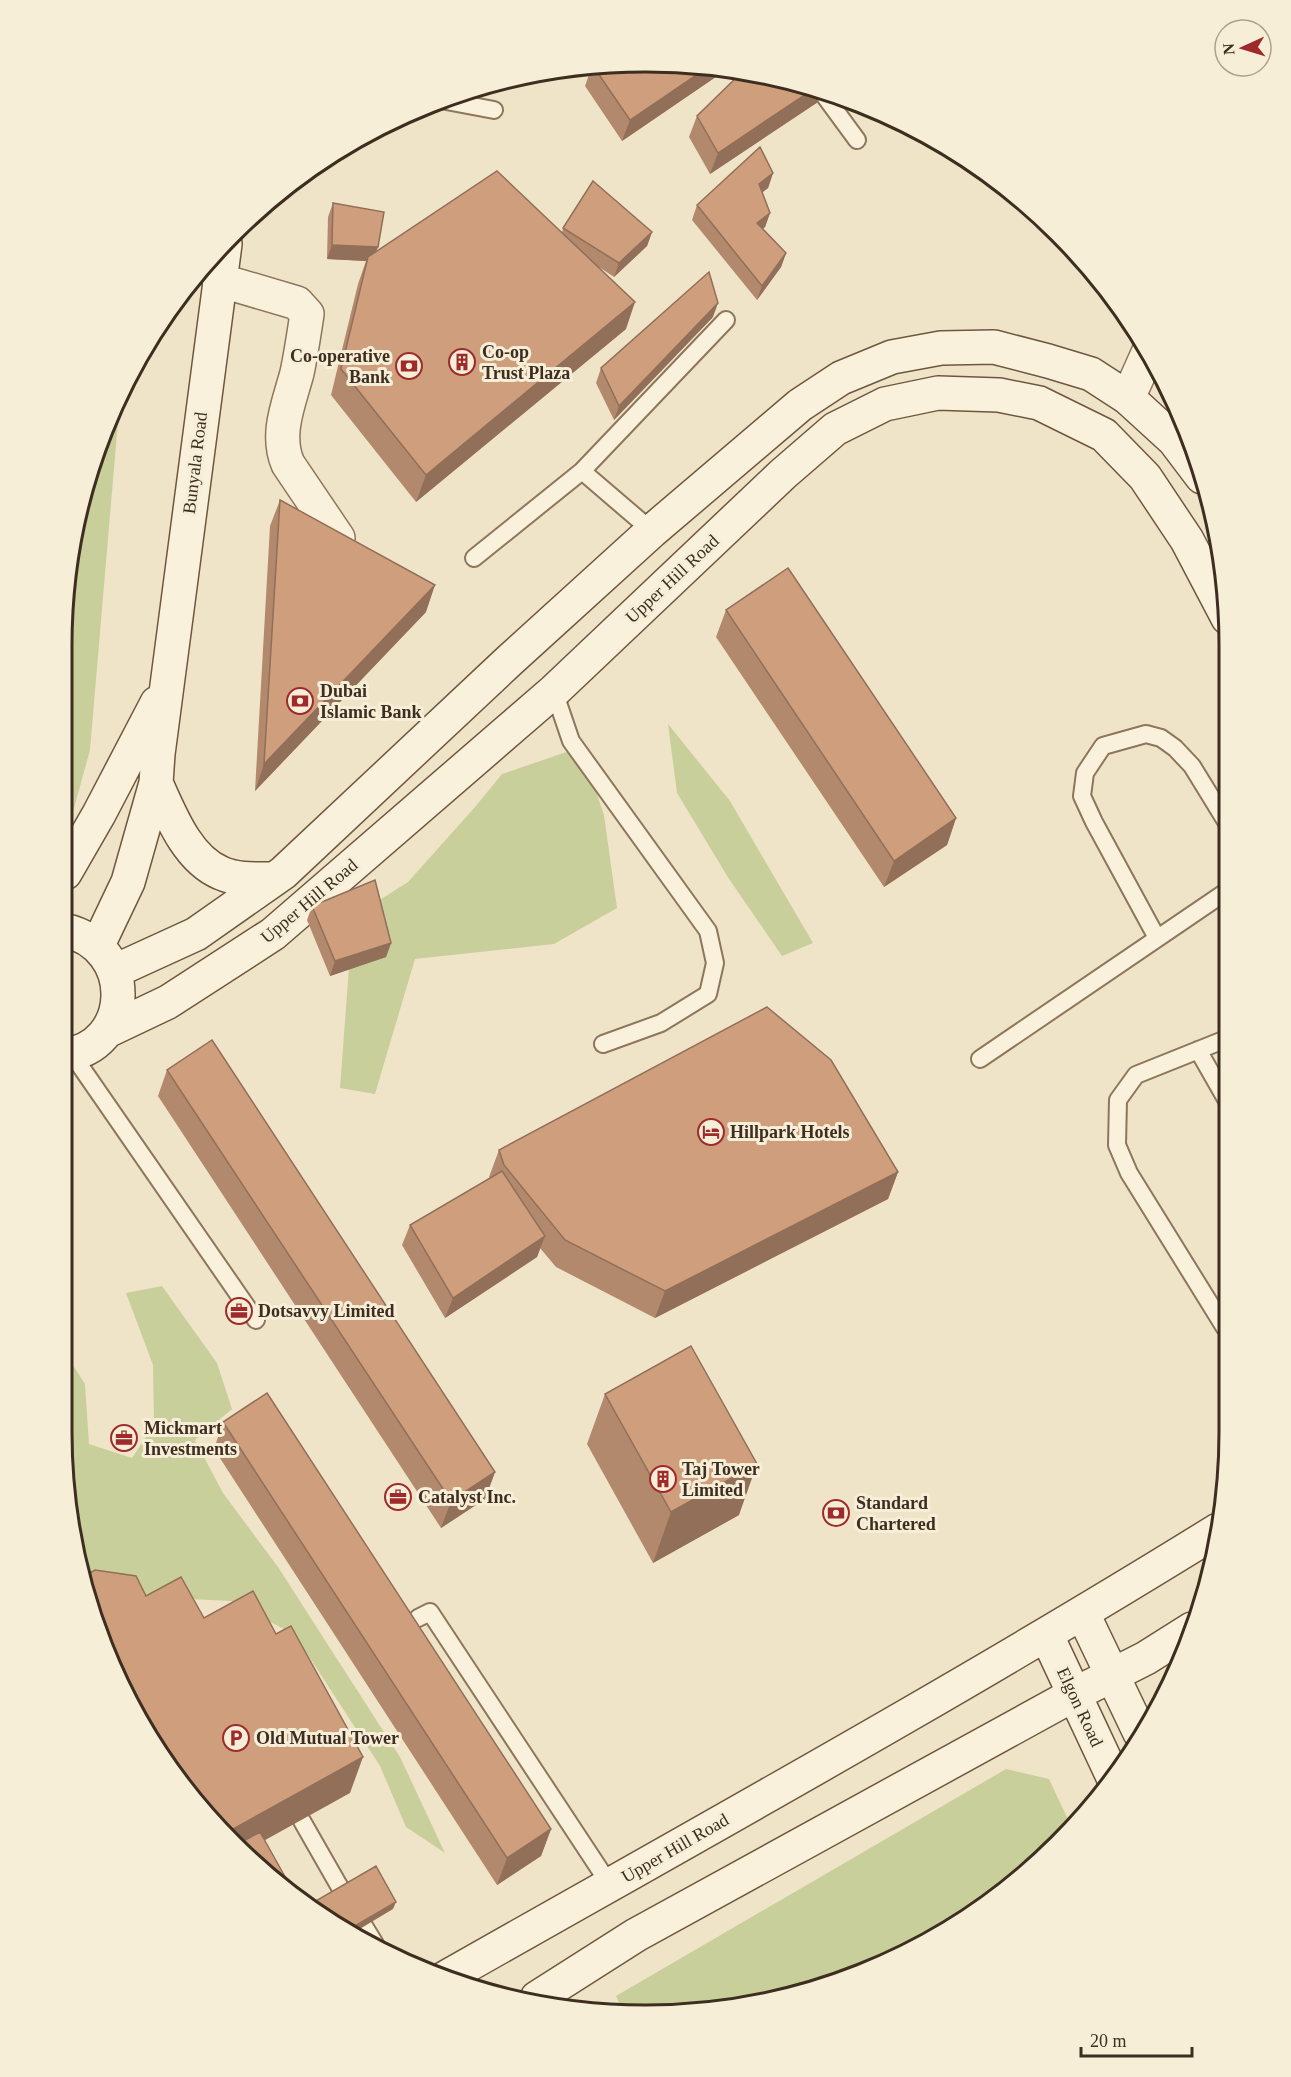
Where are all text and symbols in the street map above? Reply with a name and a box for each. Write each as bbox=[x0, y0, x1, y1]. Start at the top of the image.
north arrow bbox=[1213, 18, 1273, 78]
text: N bbox=[1220, 42, 1237, 55]
place label: Co-op Trust Plaza bbox=[482, 342, 570, 383]
place label: Co-operative Bank bbox=[290, 346, 390, 387]
building icon: Co-op Trust Plaza bbox=[447, 347, 477, 377]
bank icon: Co-operative Bank bbox=[394, 351, 424, 381]
street label: Bunyala Road bbox=[179, 411, 211, 515]
street label: Upper Hill Road bbox=[621, 531, 723, 627]
place label: Dubai Islamic Bank bbox=[320, 681, 422, 722]
bank icon: Dubai Islamic Bank bbox=[285, 686, 315, 716]
street label: Upper Hill Road bbox=[257, 855, 361, 947]
hotel icon: Hillpark Hotels bbox=[696, 1117, 726, 1147]
place label: Hillpark Hotels bbox=[730, 1122, 850, 1142]
office icon: Dotsavvy Limited bbox=[224, 1296, 254, 1326]
place label: Dotsavvy Limited bbox=[258, 1301, 395, 1321]
place label: Mickmart Investments bbox=[144, 1418, 237, 1459]
office icon: Mickmart Investments bbox=[109, 1423, 139, 1453]
place label: Taj Tower Limited bbox=[682, 1459, 760, 1500]
building icon: Taj Tower Limited bbox=[648, 1464, 678, 1494]
office icon: Catalyst Inc. bbox=[383, 1482, 413, 1512]
place label: Catalyst Inc. bbox=[418, 1487, 516, 1507]
place label: Standard Chartered bbox=[856, 1493, 936, 1534]
bank icon: Standard Chartered bbox=[821, 1498, 851, 1528]
street label: Elgon Road bbox=[1053, 1664, 1107, 1750]
parking icon: Old Mutual Tower bbox=[221, 1723, 251, 1753]
place label: Old Mutual Tower bbox=[256, 1728, 399, 1748]
street label: Upper Hill Road bbox=[618, 1809, 732, 1887]
scale bar bbox=[1081, 2020, 1192, 2058]
text: 20 m bbox=[1090, 2031, 1127, 2051]

